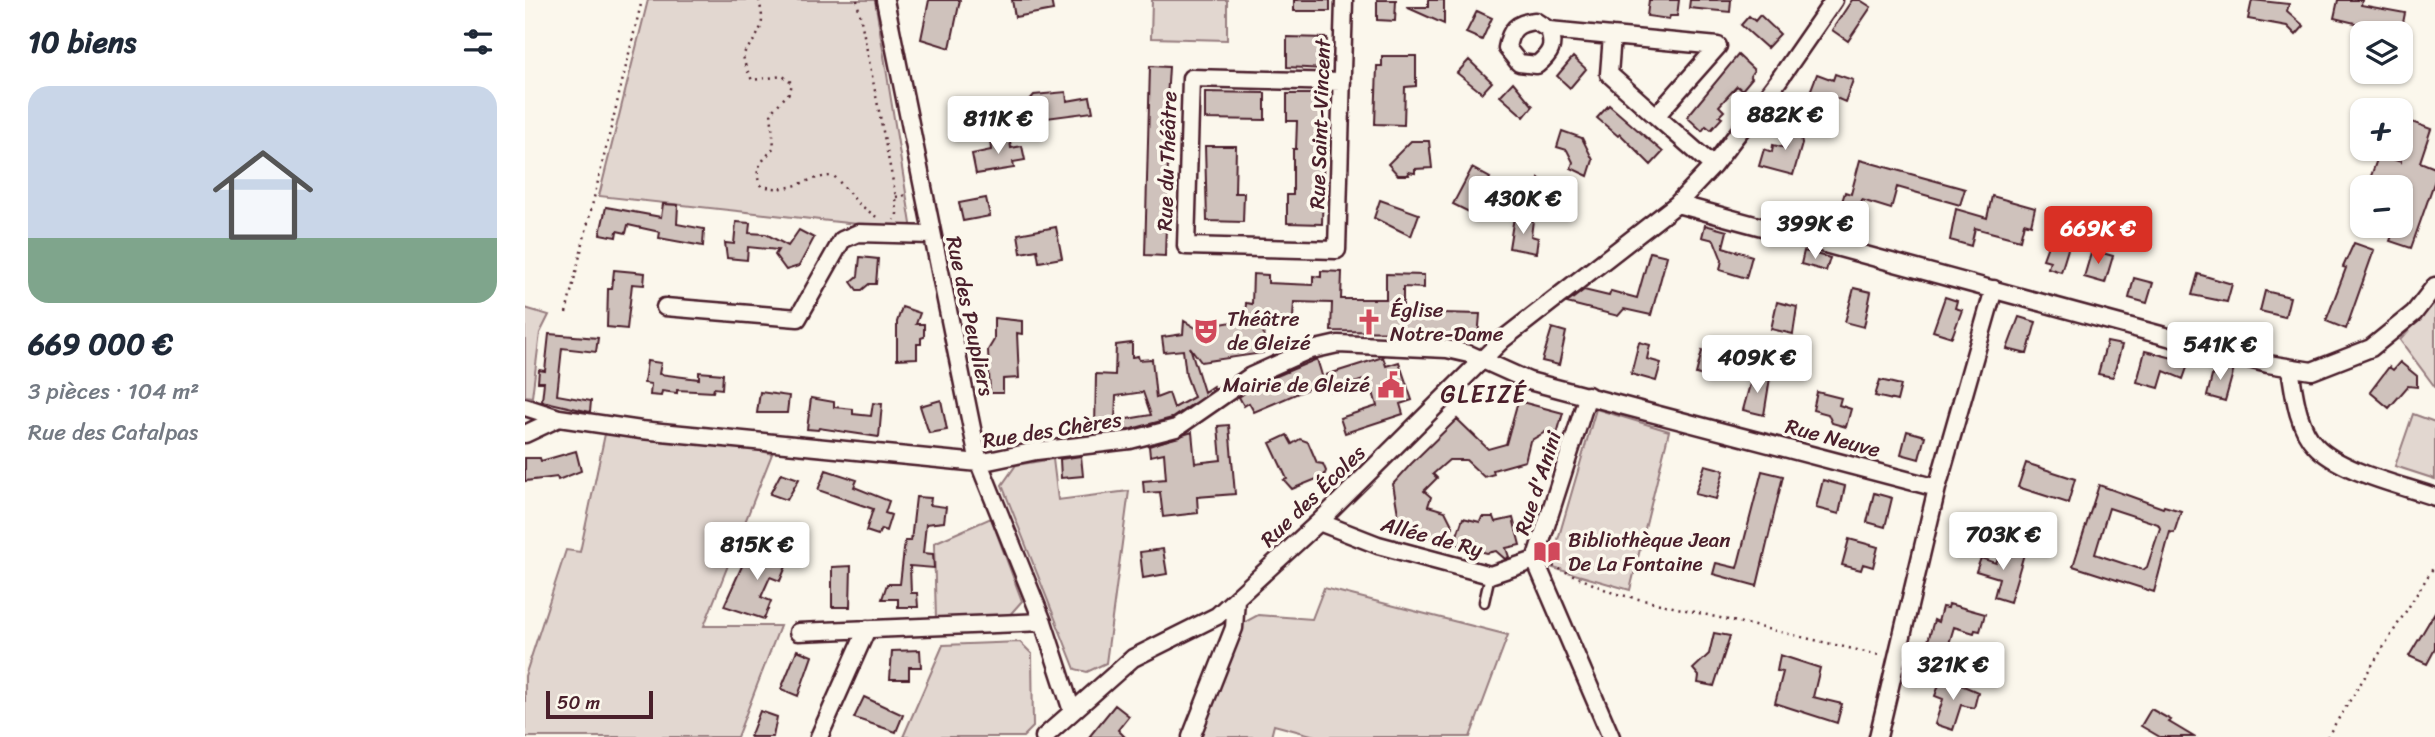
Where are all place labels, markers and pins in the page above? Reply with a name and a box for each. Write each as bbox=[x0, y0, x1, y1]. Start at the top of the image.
pin: 882K € bbox=[1728, 92, 1842, 152]
pin: 811K € bbox=[941, 96, 1055, 156]
pin: 430K € bbox=[1466, 176, 1580, 236]
pin: 399K € bbox=[1758, 202, 1872, 261]
pin: 669K € bbox=[2041, 206, 2155, 266]
place label: Église Notre-Dame bbox=[1390, 291, 1504, 353]
place label: Théâtre de Gleizé bbox=[1227, 300, 1311, 362]
church icon: Église Notre-Dame bbox=[1354, 307, 1384, 337]
theatre icon: Théâtre de Gleizé bbox=[1191, 316, 1221, 346]
pin: 541K € bbox=[2163, 322, 2277, 382]
pin: 409K € bbox=[1700, 336, 1814, 395]
place label: Mairie de Gleizé bbox=[1223, 366, 1370, 404]
public building icon: Mairie de Gleizé bbox=[1376, 370, 1406, 400]
pin: 703K € bbox=[1946, 512, 2060, 572]
place label: Bibliothèque Jean De La Fontaine bbox=[1568, 521, 1731, 583]
pin: 815K € bbox=[700, 522, 814, 582]
library icon: Bibliothèque Jean De La Fontaine bbox=[1532, 537, 1562, 567]
pin: 321K € bbox=[1896, 642, 2010, 702]

